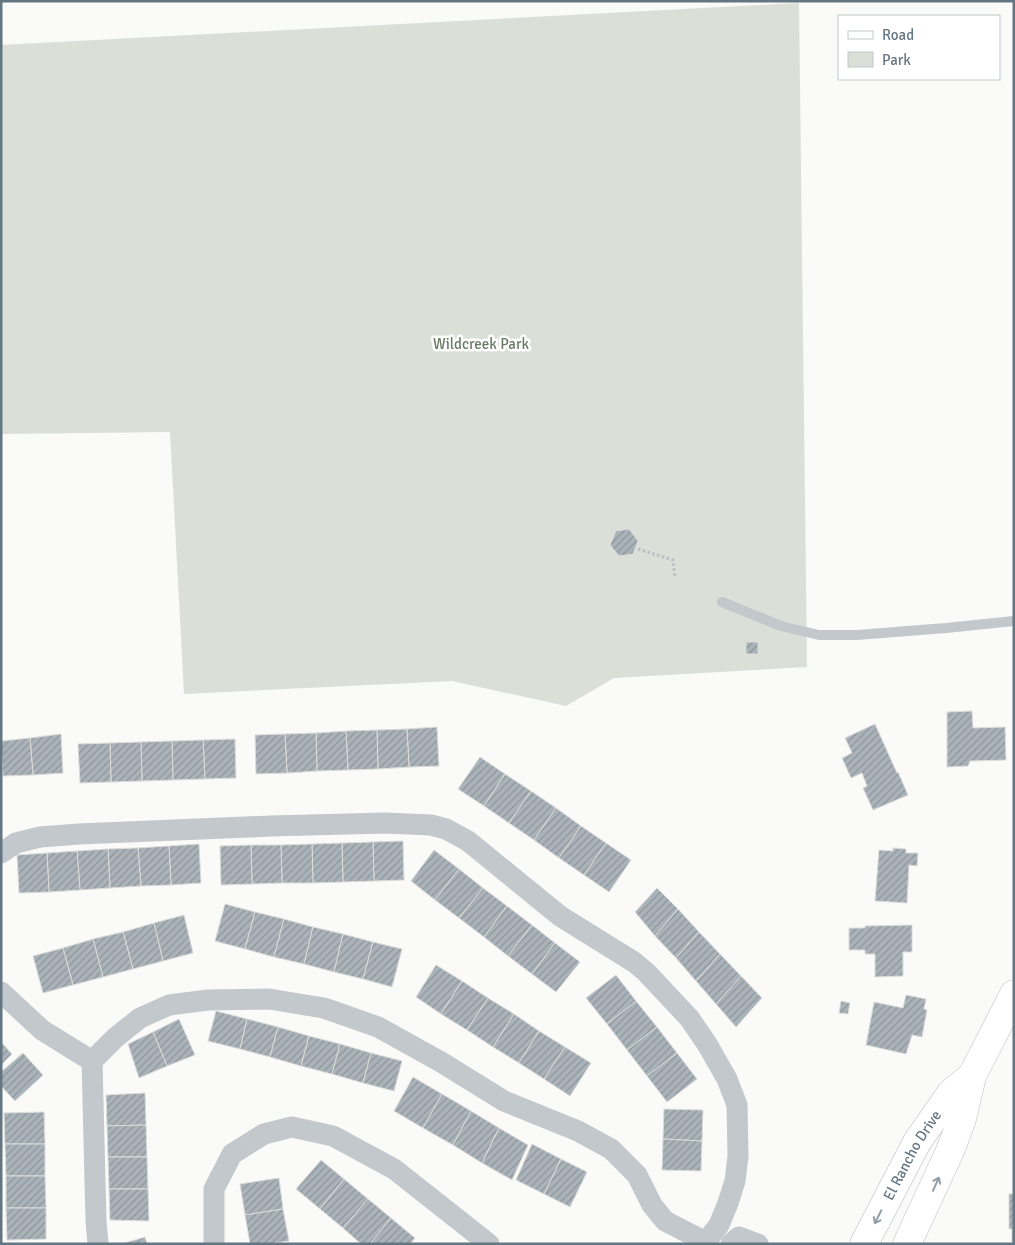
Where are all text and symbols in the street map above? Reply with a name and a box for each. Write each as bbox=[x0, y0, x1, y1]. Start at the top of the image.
legend bbox=[838, 15, 1000, 80]
text: Road bbox=[882, 26, 914, 44]
text: Park bbox=[882, 51, 911, 69]
park label: Wildcreek Park bbox=[433, 335, 529, 353]
street label: El Rancho Drive bbox=[879, 1107, 945, 1203]
one-way arrow bbox=[931, 1177, 941, 1192]
one-way arrow bbox=[873, 1209, 882, 1224]

